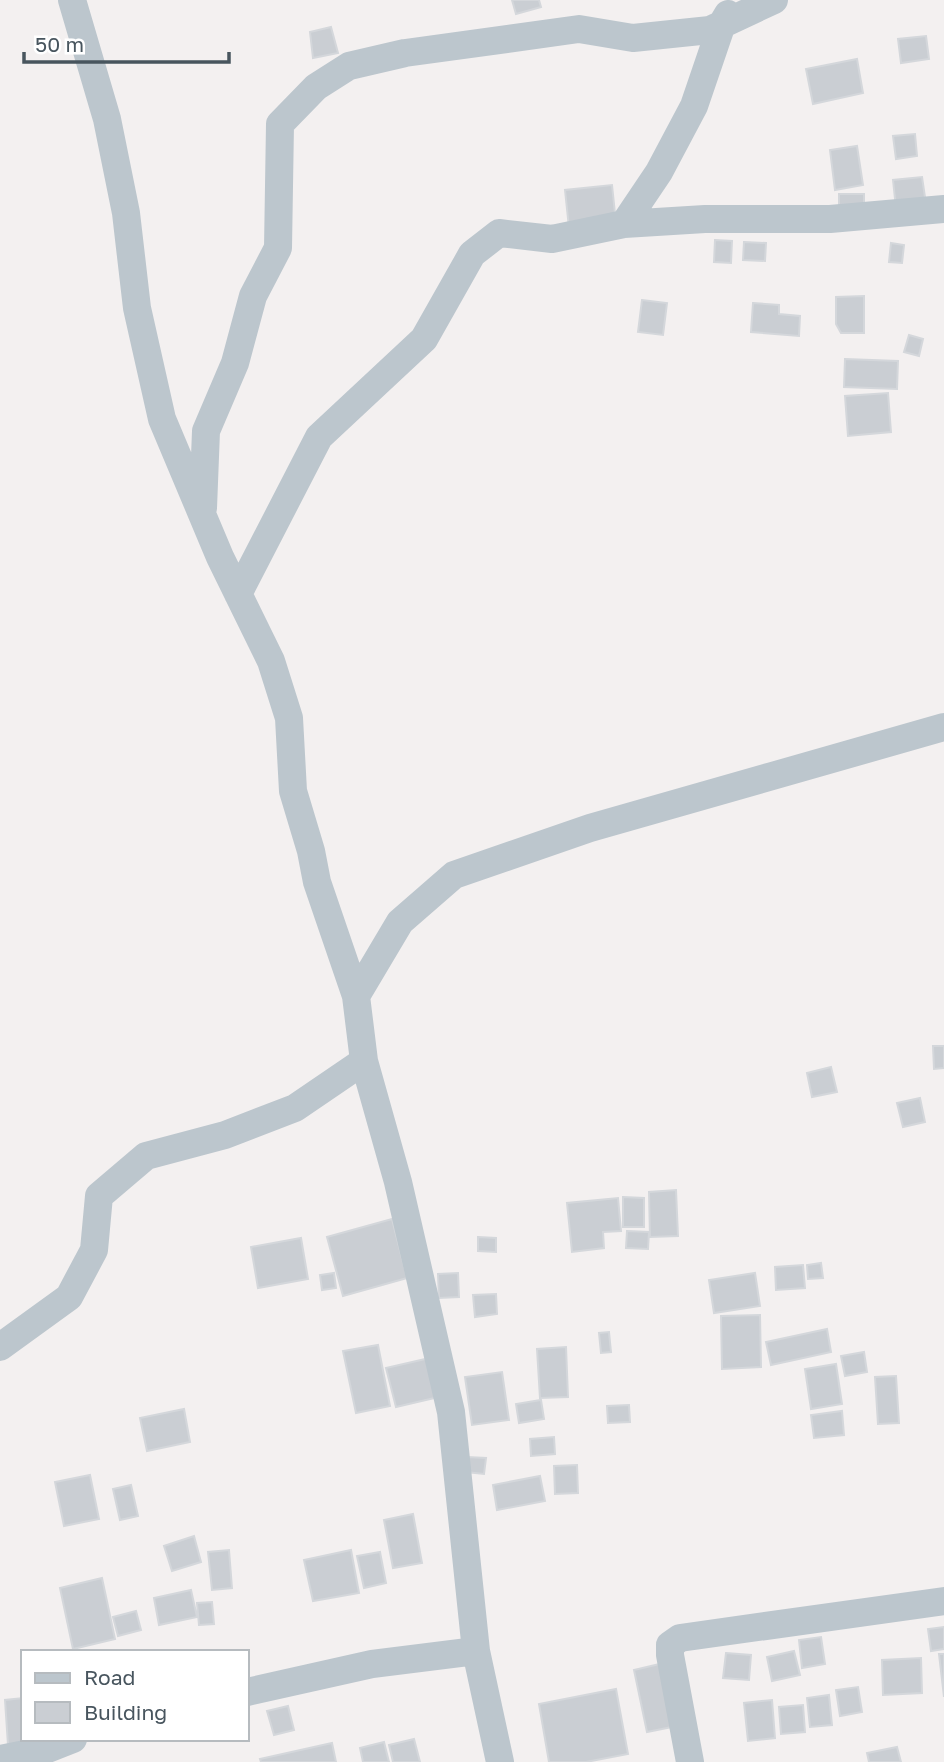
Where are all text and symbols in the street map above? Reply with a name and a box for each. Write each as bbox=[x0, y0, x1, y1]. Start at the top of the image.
scale bar bbox=[24, 21, 229, 65]
text: 50 m bbox=[35, 31, 84, 57]
legend bbox=[21, 1650, 248, 1741]
text: Road bbox=[84, 1664, 135, 1690]
text: Building bbox=[84, 1699, 167, 1725]

